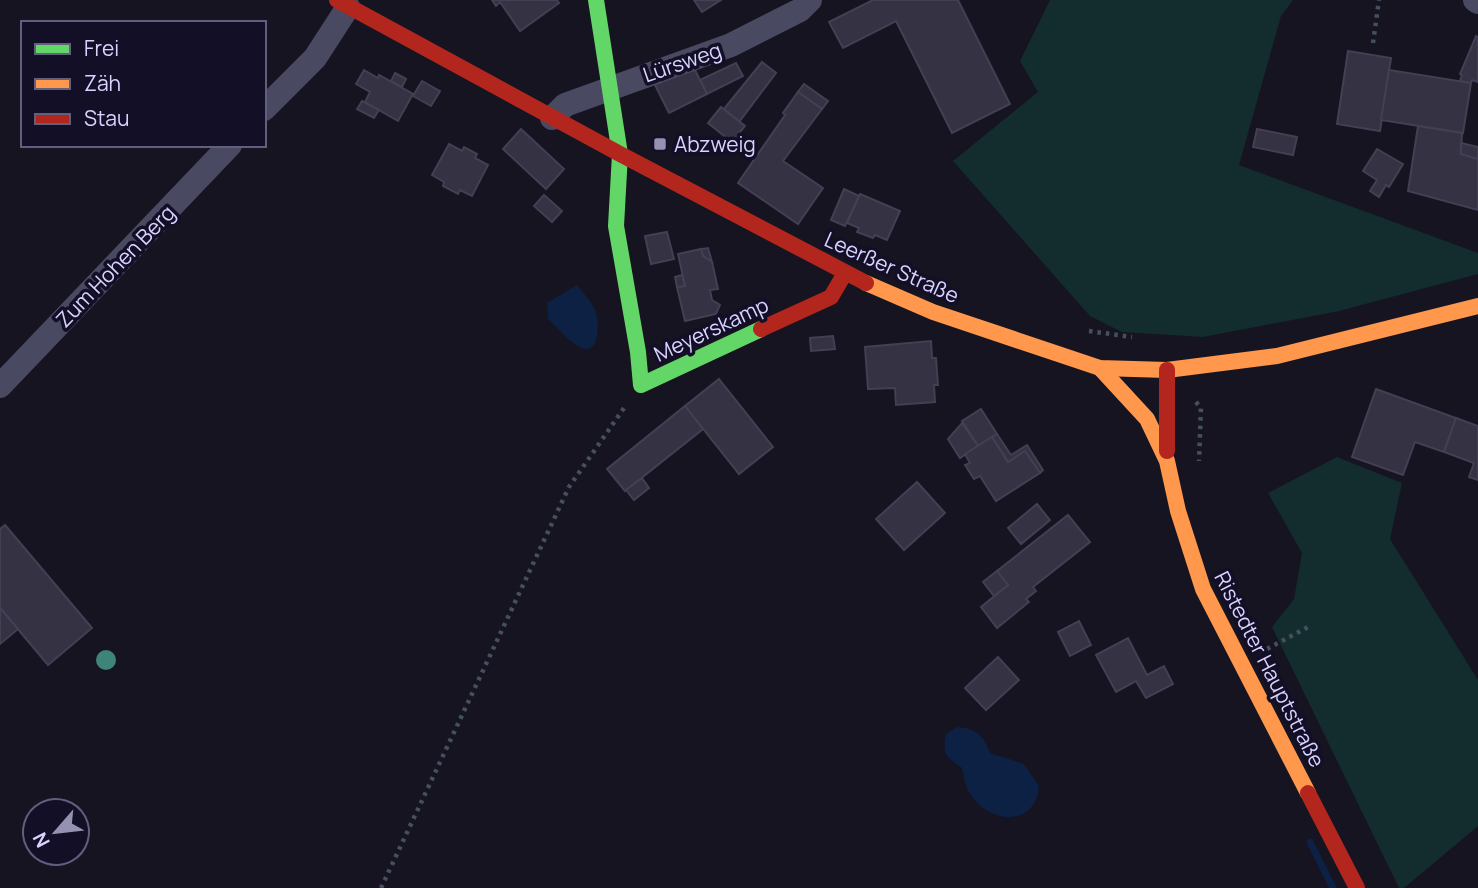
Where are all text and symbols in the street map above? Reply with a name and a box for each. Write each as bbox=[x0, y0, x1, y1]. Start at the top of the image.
legend bbox=[21, 21, 266, 147]
text: Frei bbox=[84, 34, 119, 62]
street label: Lürsweg bbox=[639, 36, 725, 88]
text: Zäh bbox=[84, 69, 121, 97]
text: Stau bbox=[84, 104, 130, 132]
place label: Abzweig bbox=[674, 130, 756, 158]
marker: Abzweig bbox=[652, 136, 668, 152]
street label: Zum Hohen Berg bbox=[49, 199, 181, 333]
street label: Leerßer Straße bbox=[820, 225, 964, 309]
street label: Meyerskamp bbox=[649, 290, 773, 368]
street label: Ristedter Hauptstraße bbox=[1208, 566, 1332, 772]
north arrow bbox=[21, 797, 91, 867]
text: N bbox=[26, 828, 56, 852]

